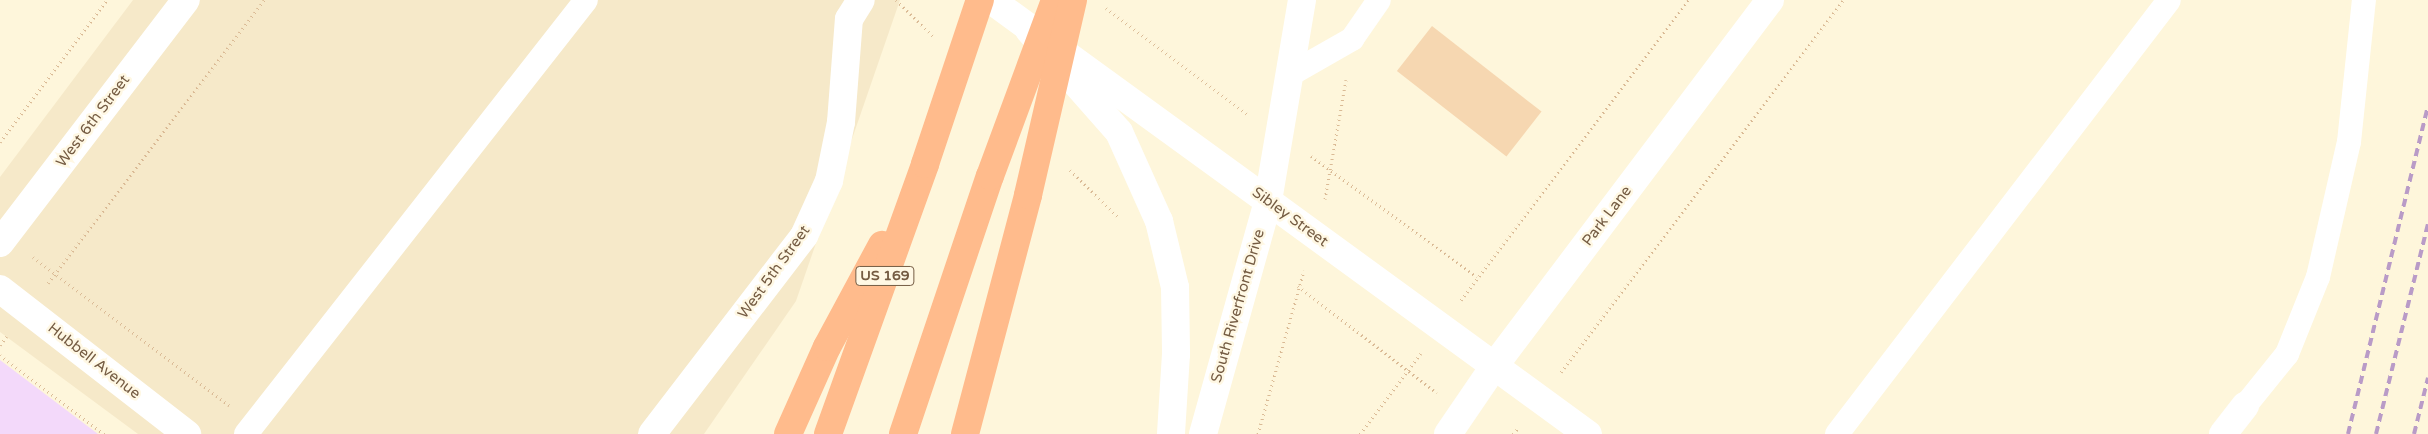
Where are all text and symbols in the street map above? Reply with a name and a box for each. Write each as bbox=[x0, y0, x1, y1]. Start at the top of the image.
street label: West 6th Street bbox=[52, 71, 134, 171]
street label: Park Lane bbox=[1579, 182, 1635, 250]
street label: Sibley Street bbox=[1249, 183, 1331, 251]
street label: West 5th Street bbox=[734, 222, 814, 322]
street label: South Riverfront Drive bbox=[1207, 227, 1269, 385]
road number: US 169 bbox=[855, 264, 915, 288]
street label: Hubbell Avenue bbox=[44, 319, 144, 403]

